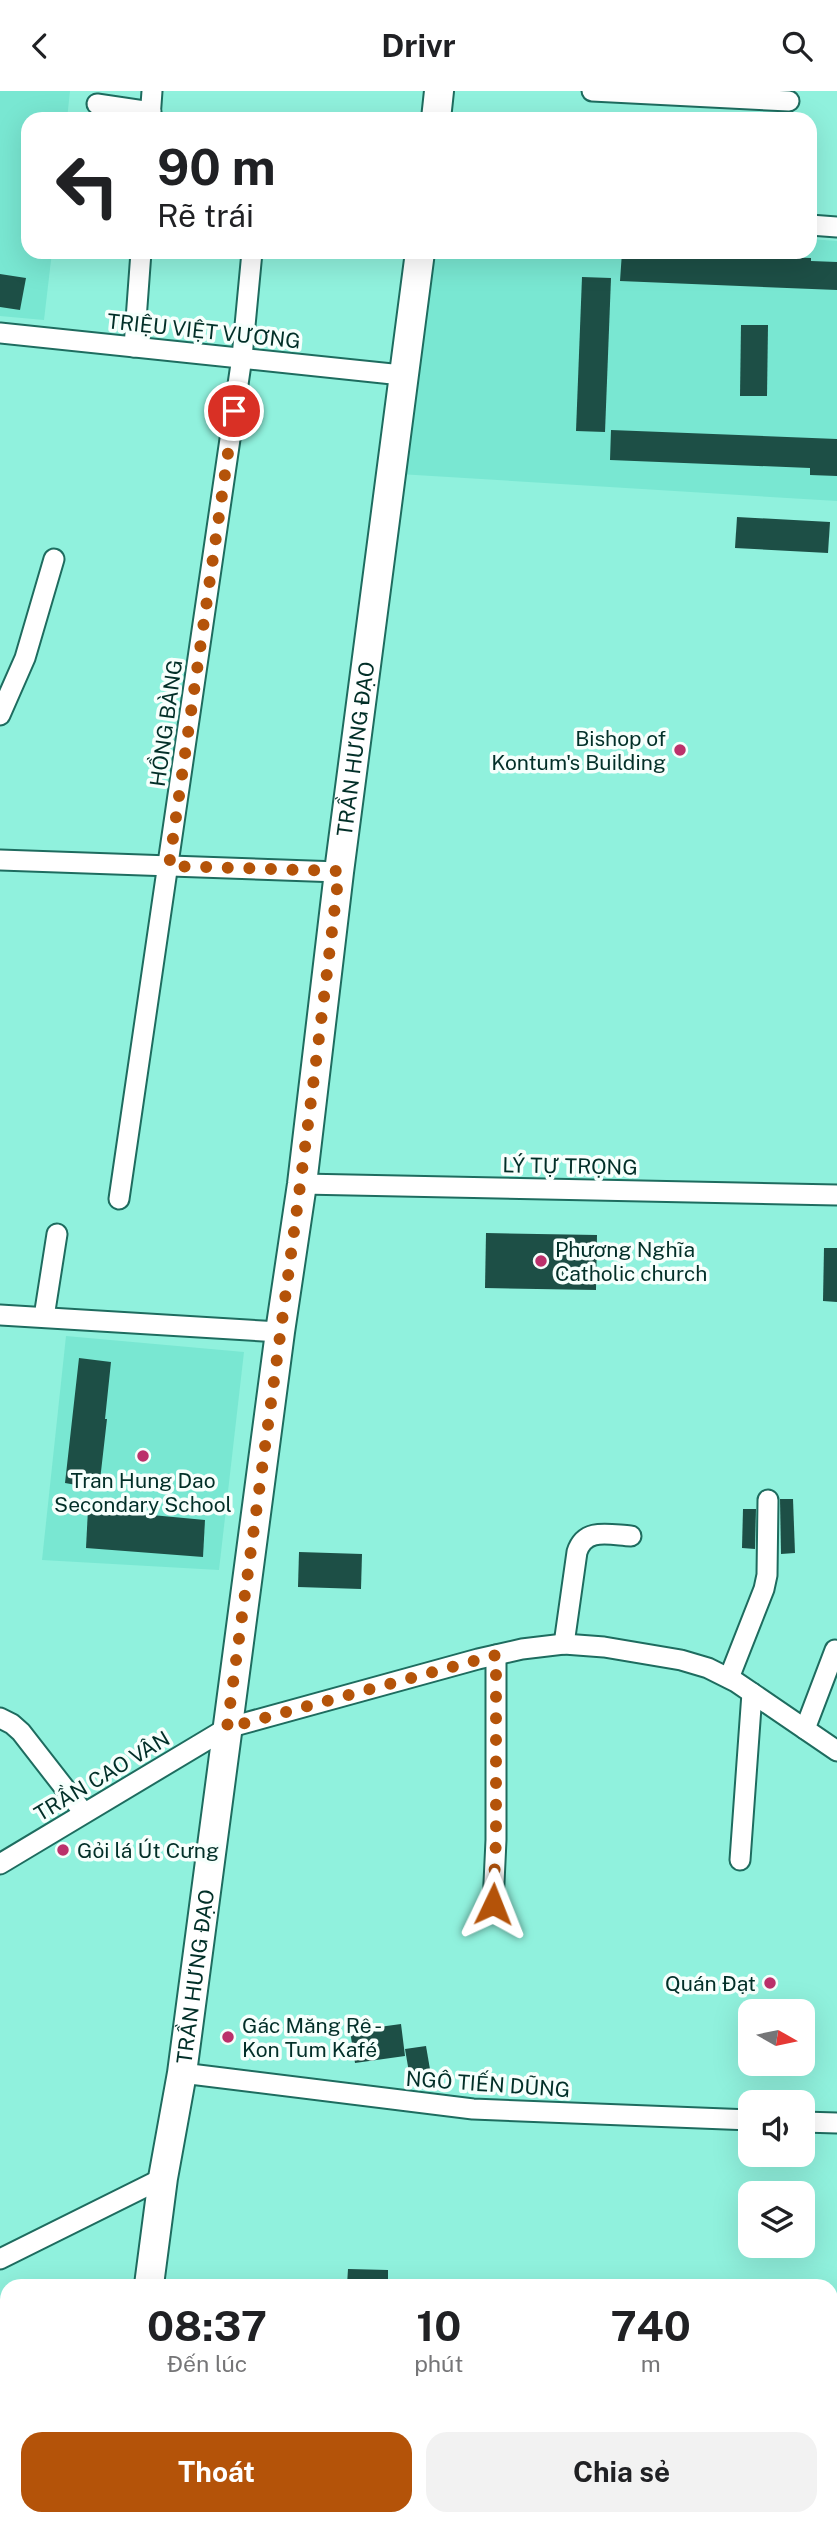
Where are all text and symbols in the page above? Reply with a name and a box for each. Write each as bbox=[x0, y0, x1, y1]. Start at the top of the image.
icon: back bbox=[21, 27, 59, 65]
text: Drivr bbox=[381, 27, 456, 64]
icon: search bbox=[778, 27, 816, 65]
text: 90 m bbox=[157, 138, 276, 196]
icon: left bbox=[42, 140, 133, 231]
text: Rẽ trái bbox=[157, 197, 254, 234]
street label: TRIỆU VIỆT VƯƠNG bbox=[106, 308, 302, 354]
pin bbox=[204, 381, 264, 441]
icon: arrive bbox=[215, 392, 253, 430]
street label: HỒNG BÀNG bbox=[144, 658, 187, 788]
street label: TRẦN HƯNG ĐẠO bbox=[331, 660, 379, 838]
place label: Bishop of Kontum's Building bbox=[491, 726, 666, 775]
marker: Bishop of Kontum's Building bbox=[672, 742, 688, 758]
street label: LÝ TỰ TRỌNG bbox=[502, 1152, 638, 1180]
place label: Phương Nghĩa Catholic church bbox=[555, 1237, 707, 1286]
marker: Phương Nghĩa Catholic church bbox=[533, 1253, 549, 1269]
marker: Tran Hung Dao Secondary School bbox=[135, 1448, 151, 1464]
place label: Tran Hung Dao Secondary School bbox=[54, 1468, 232, 1517]
street label: TRẦN CAO VÂN bbox=[29, 1725, 174, 1826]
place label: Gỏi lá Út Cưng bbox=[77, 1838, 219, 1863]
marker: Gỏi lá Út Cưng bbox=[55, 1842, 71, 1858]
position arrow bbox=[456, 1867, 530, 1941]
street label: TRẦN HƯNG ĐẠO bbox=[171, 1888, 219, 2065]
place label: Quán Đạt bbox=[665, 1971, 756, 1996]
marker: Quán Đạt bbox=[762, 1975, 778, 1991]
north arrow bbox=[738, 1999, 816, 2075]
map controls bbox=[738, 1999, 815, 2258]
place label: Gác Măng Rê - Kon Tum Kafé bbox=[242, 2013, 382, 2062]
marker: Gác Măng Rê - Kon Tum Kafé bbox=[220, 2029, 236, 2045]
street label: NGÔ TIẾN DŨNG bbox=[405, 2065, 571, 2102]
button: sound bbox=[738, 2090, 815, 2167]
button: layers bbox=[738, 2181, 815, 2258]
text: 08:37 bbox=[147, 2301, 267, 2350]
text: 10 bbox=[416, 2301, 461, 2350]
text: 740 bbox=[611, 2301, 691, 2350]
text: Đến lúc bbox=[167, 2350, 247, 2377]
text: phút bbox=[414, 2350, 463, 2377]
text: m bbox=[641, 2350, 661, 2377]
button: Thoát bbox=[21, 2432, 412, 2512]
button: Chia sẻ bbox=[426, 2432, 817, 2512]

